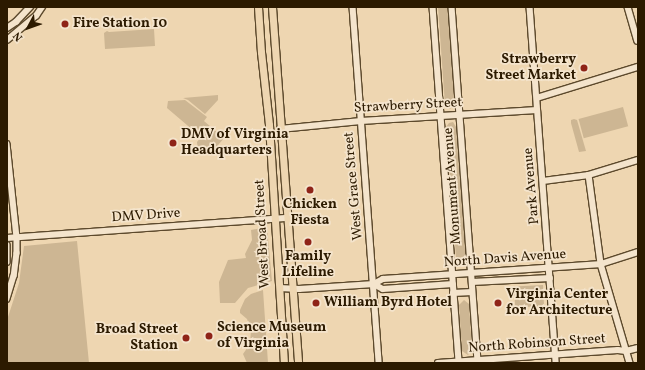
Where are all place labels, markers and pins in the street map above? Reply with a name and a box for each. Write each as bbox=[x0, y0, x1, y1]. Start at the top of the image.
place label: Fire Station 10 bbox=[73, 16, 167, 32]
marker: Fire Station 10 bbox=[60, 19, 70, 29]
place label: Strawberry Street Market bbox=[485, 52, 576, 84]
marker: Strawberry Street Market bbox=[579, 63, 589, 73]
place label: DMV of Virginia Headquarters bbox=[181, 127, 288, 160]
marker: DMV of Virginia Headquarters bbox=[168, 138, 178, 148]
marker: Chicken Fiesta bbox=[305, 185, 315, 195]
place label: Chicken Fiesta bbox=[283, 197, 337, 230]
marker: Family Lifeline bbox=[303, 237, 313, 247]
place label: Family Lifeline bbox=[282, 249, 334, 282]
place label: Virginia Center for Architecture bbox=[506, 287, 612, 320]
place label: William Byrd Hotel bbox=[324, 295, 452, 311]
marker: William Byrd Hotel bbox=[311, 298, 321, 308]
marker: Virginia Center for Architecture bbox=[493, 298, 503, 308]
place label: Science Museum of Virginia bbox=[217, 320, 326, 352]
place label: Broad Street Station bbox=[96, 322, 178, 354]
marker: Science Museum of Virginia bbox=[204, 331, 214, 341]
marker: Broad Street Station bbox=[181, 333, 191, 343]

